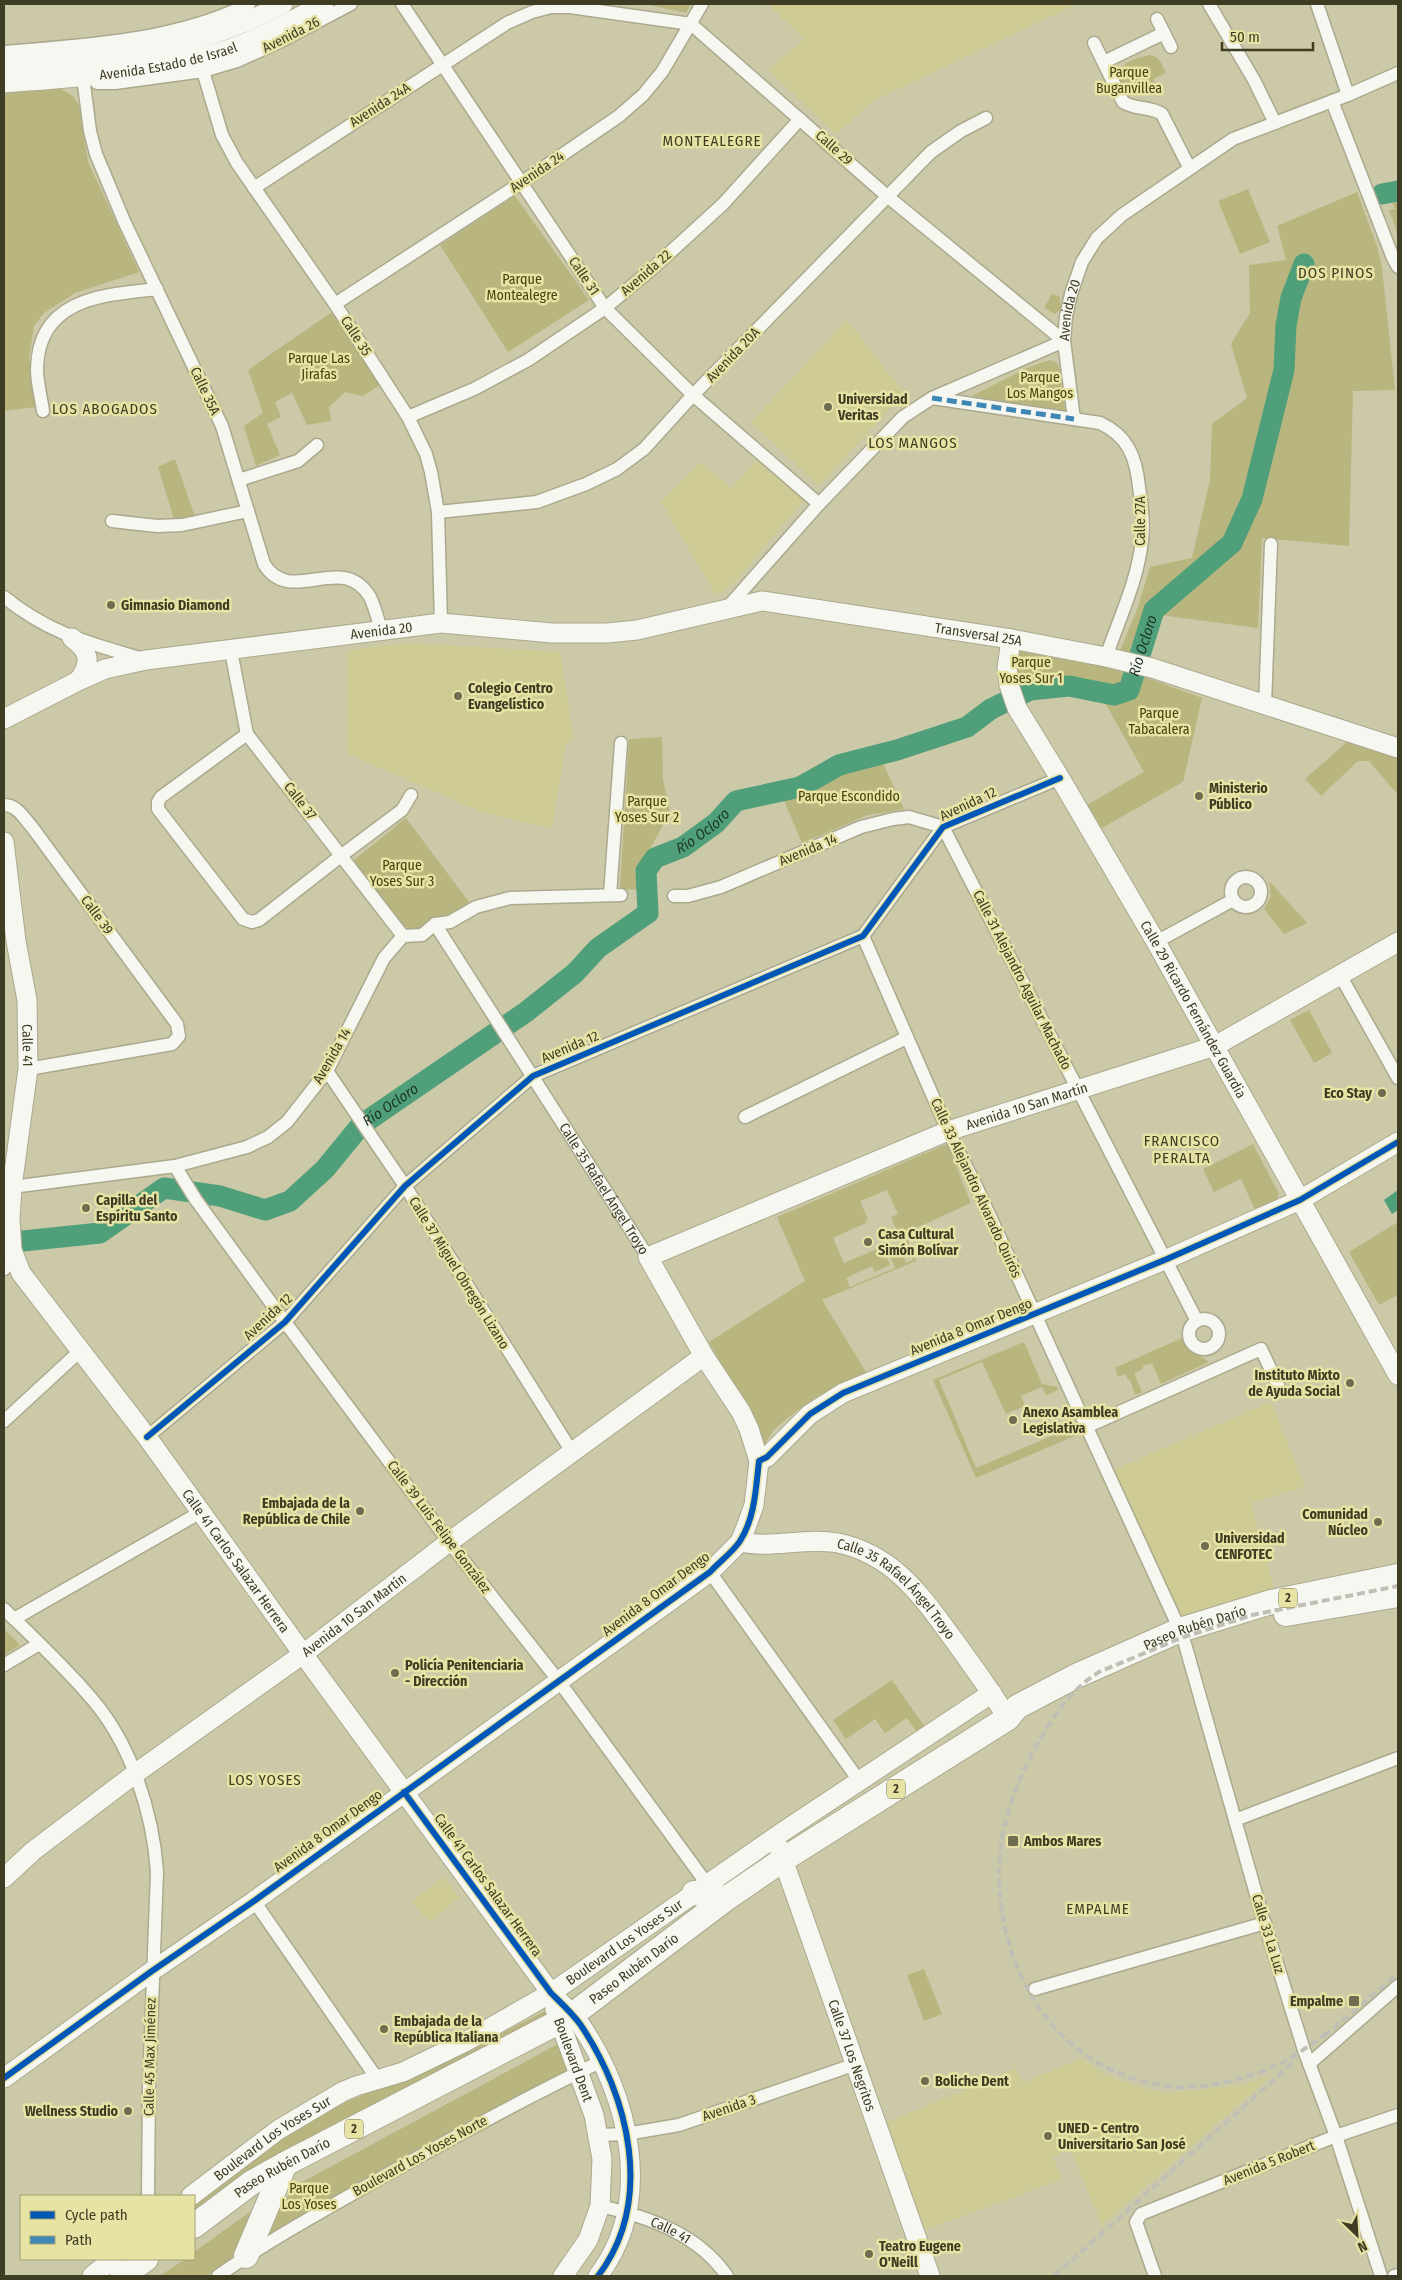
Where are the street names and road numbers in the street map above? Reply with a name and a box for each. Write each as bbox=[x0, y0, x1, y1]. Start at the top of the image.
street label: Avenida 26 bbox=[259, 13, 323, 57]
street label: Avenida Estado de Israel bbox=[98, 38, 240, 83]
street label: Avenida 24A bbox=[346, 79, 414, 131]
street label: Calle 29 bbox=[812, 127, 856, 169]
street label: Avenida 24 bbox=[507, 148, 568, 196]
street label: Avenida 22 bbox=[617, 246, 675, 300]
street label: Calle 31 bbox=[565, 254, 603, 298]
street label: Avenida 20 bbox=[1056, 277, 1084, 342]
street label: Calle 35 bbox=[337, 313, 375, 359]
street label: Avenida 20A bbox=[703, 324, 764, 386]
street label: Calle 35A bbox=[186, 364, 224, 418]
street label: Calle 27A bbox=[1132, 495, 1149, 546]
street label: Avenida 20 bbox=[349, 618, 414, 643]
street label: Transversal 25A bbox=[934, 619, 1024, 650]
street label: Calle 37 bbox=[280, 779, 320, 823]
street label: Avenida 12 bbox=[937, 783, 999, 825]
street label: Avenida 14 bbox=[776, 830, 840, 870]
street label: Calle 31 Alejandro Aguilar Machado bbox=[969, 887, 1075, 1073]
street label: Calle 39 bbox=[77, 892, 117, 938]
street label: Calle 29 Ricardo Fernández Guardia bbox=[1137, 917, 1250, 1101]
street label: Calle 41 bbox=[19, 1024, 36, 1067]
street label: Avenida 14 bbox=[309, 1025, 355, 1087]
street label: Avenida 12 bbox=[539, 1027, 601, 1067]
street label: Avenida 10 San Martín bbox=[964, 1079, 1090, 1133]
street label: Calle 33 Alejandro Alvarado Quirós bbox=[927, 1095, 1025, 1281]
street label: Calle 35 Rafael Ángel Troyo bbox=[556, 1119, 653, 1258]
street label: Calle 37 Miguel Obregón Lizano bbox=[405, 1194, 513, 1352]
street label: Avenida 12 bbox=[240, 1290, 296, 1344]
street label: Avenida 8 Omar Dengo bbox=[908, 1295, 1034, 1359]
street label: Calle 39 Luis Felipe González bbox=[384, 1457, 495, 1597]
street label: Calle 41 Carlos Salazar Herrera bbox=[179, 1486, 293, 1636]
street label: Calle 35 Rafael Ángel Troyo bbox=[835, 1535, 959, 1643]
street label: Avenida 8 Omar Dengo bbox=[599, 1548, 713, 1640]
street label: Avenida 10 San Martín bbox=[298, 1570, 409, 1660]
road number: 2 bbox=[1279, 1589, 1297, 1608]
street label: Paseo Rubén Darío bbox=[1141, 1602, 1248, 1654]
road number: 2 bbox=[887, 1780, 905, 1798]
street label: Avenida 8 Omar Dengo bbox=[270, 1786, 386, 1876]
street label: Calle 41 Carlos Salazar Herrera bbox=[430, 1810, 546, 1960]
street label: Calle 33 La Luz bbox=[1248, 1892, 1288, 1976]
street label: Boulevard Los Yoses Sur bbox=[563, 1895, 686, 1989]
street label: Paseo Rubén Darío bbox=[586, 1929, 682, 2008]
street label: Calle 45 Max Jiménez bbox=[140, 1997, 160, 2116]
street label: Calle 37 Los Negritos bbox=[825, 1997, 880, 2114]
street label: Boulevard Dent bbox=[550, 2015, 597, 2104]
street label: Avenida 3 bbox=[700, 2091, 758, 2125]
street label: Boulevard Los Yoses Sur bbox=[210, 2092, 334, 2184]
street label: Boulevard Los Yoses Norte bbox=[350, 2112, 490, 2200]
road number: 2 bbox=[345, 2120, 363, 2138]
street label: Paseo Rubén Darío bbox=[231, 2134, 333, 2201]
street label: Avenida 5 Robert bbox=[1221, 2137, 1318, 2189]
street label: Calle 41 bbox=[648, 2213, 694, 2247]

